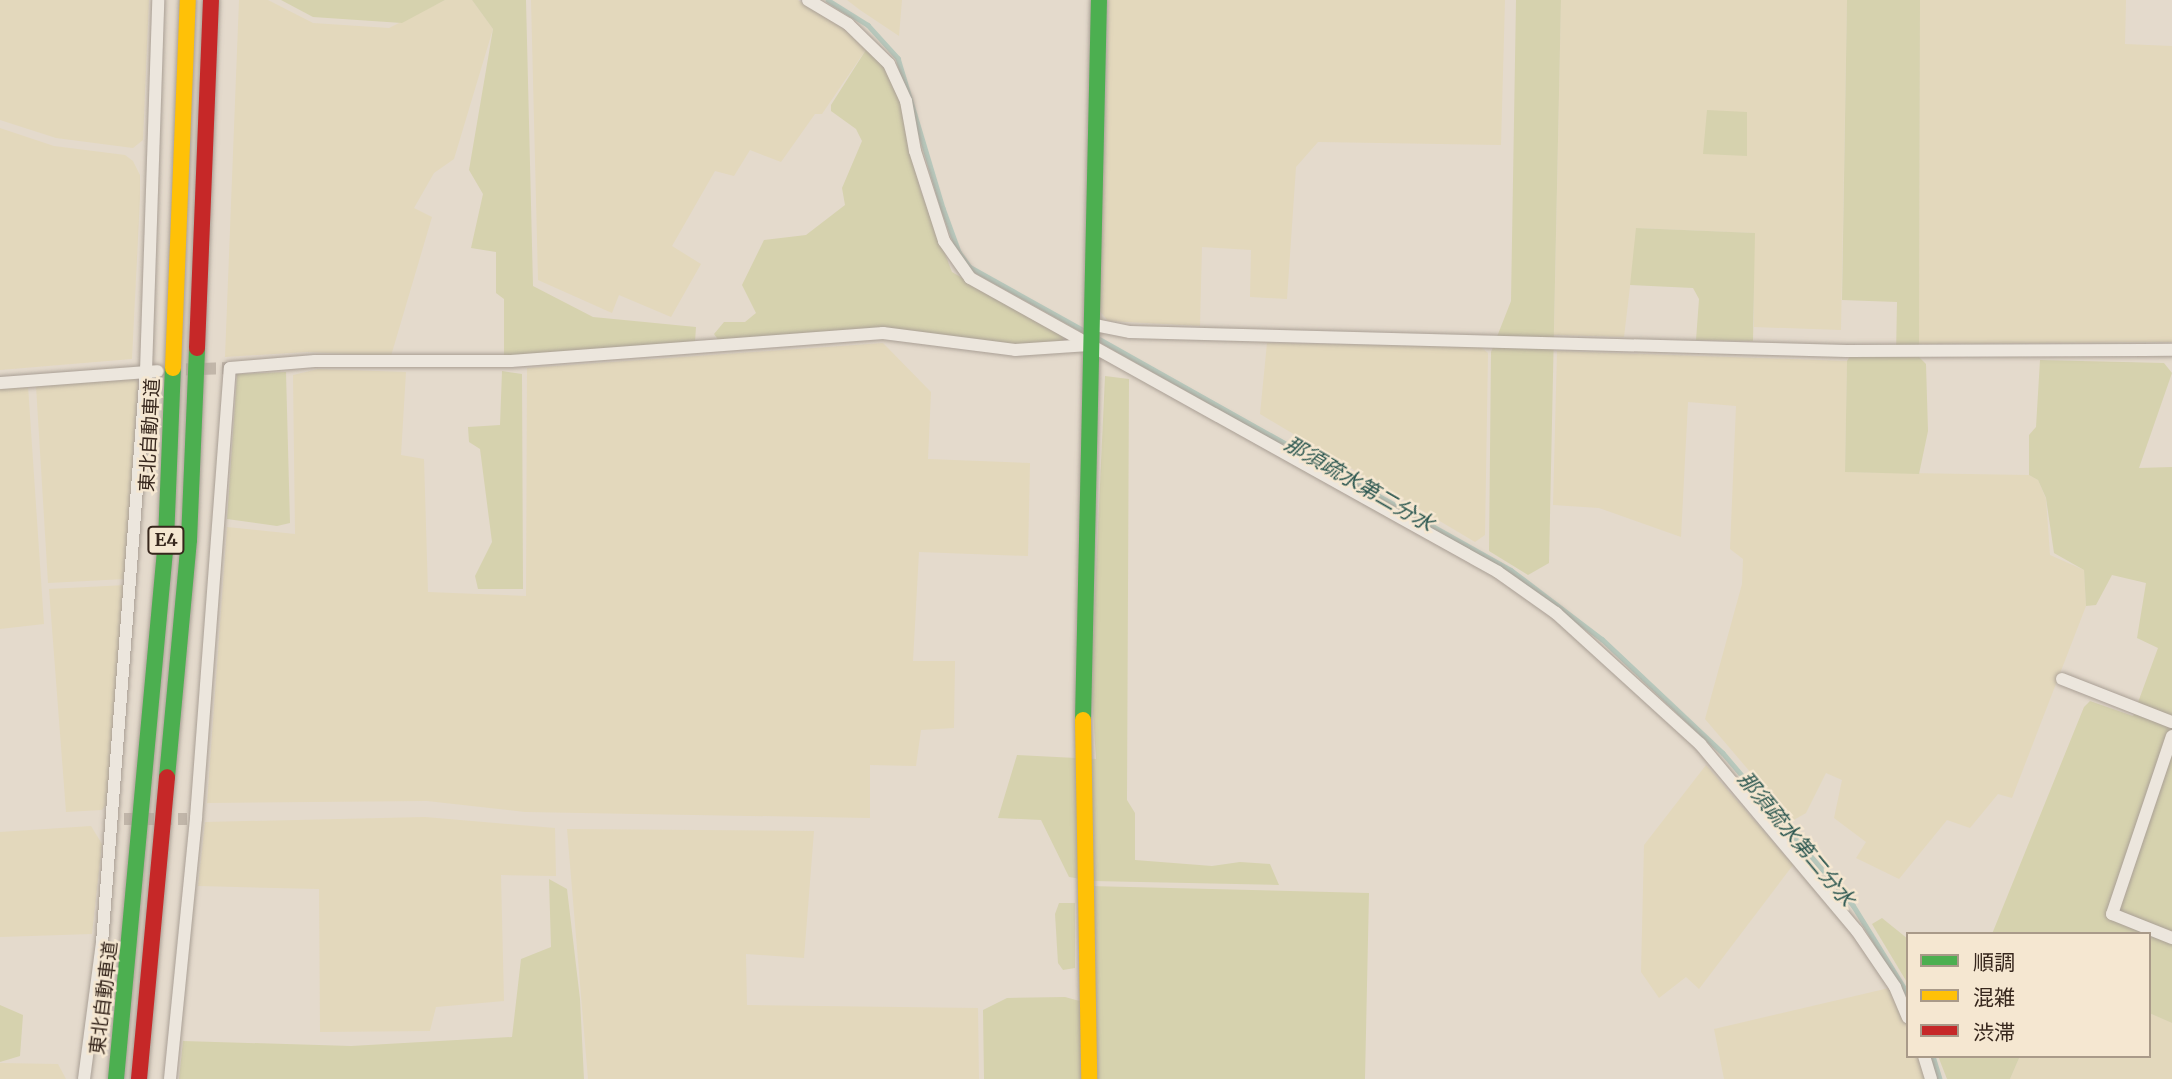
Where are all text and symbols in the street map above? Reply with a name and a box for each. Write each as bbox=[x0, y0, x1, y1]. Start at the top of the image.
street label: 東北自動車道 bbox=[136, 377, 164, 493]
water label: 那須疏水第二分水 bbox=[1280, 431, 1438, 537]
road number: E4 bbox=[147, 526, 185, 554]
water label: 那須疏水第二分水 bbox=[1732, 767, 1860, 911]
legend bbox=[1906, 932, 2151, 1058]
street label: 東北自動車道 bbox=[86, 940, 122, 1056]
text: 順調 bbox=[1973, 949, 2015, 976]
text: 混雑 bbox=[1973, 984, 2015, 1011]
text: 渋滞 bbox=[1973, 1019, 2015, 1046]

